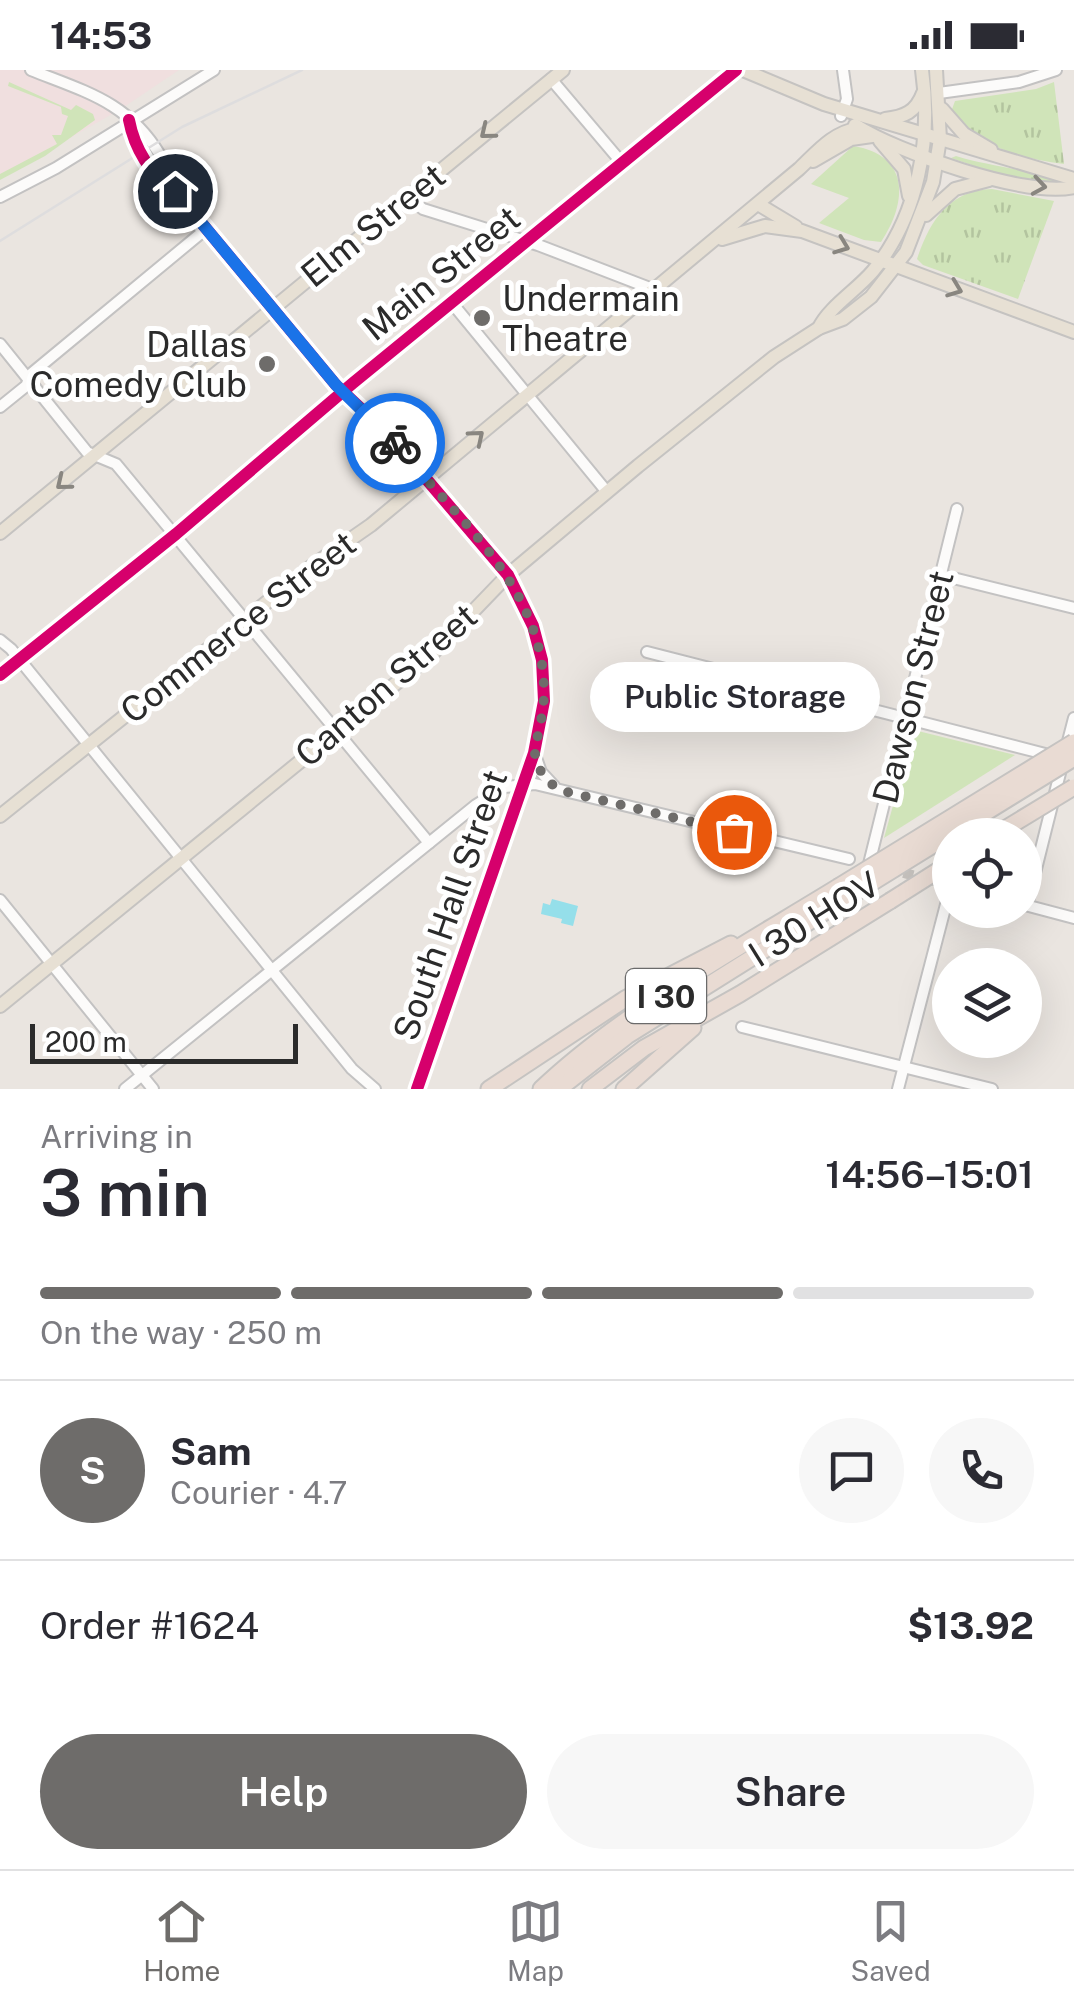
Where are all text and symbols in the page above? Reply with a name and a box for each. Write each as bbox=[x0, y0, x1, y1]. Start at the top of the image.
text: 14:53 bbox=[50, 13, 152, 58]
one-way arrow bbox=[481, 120, 499, 138]
pin bbox=[133, 149, 218, 234]
street label: Elm Street bbox=[293, 155, 453, 295]
icon: home bbox=[148, 164, 203, 219]
one-way arrow bbox=[1031, 175, 1047, 196]
street label: Main Street bbox=[354, 197, 528, 349]
one-way arrow bbox=[832, 234, 849, 255]
place label: Undermain Theatre bbox=[502, 278, 680, 359]
one-way arrow bbox=[946, 278, 963, 298]
marker: Undermain Theatre bbox=[471, 307, 493, 329]
place label: Dallas Comedy Club bbox=[30, 324, 247, 405]
marker: Dallas Comedy Club bbox=[256, 353, 278, 375]
courier bbox=[345, 393, 445, 493]
icon: bike bbox=[368, 416, 423, 471]
one-way arrow bbox=[465, 431, 483, 449]
one-way arrow bbox=[56, 471, 74, 489]
street label: Commerce Street bbox=[112, 523, 364, 731]
street label: Dawson Street bbox=[864, 566, 962, 808]
street label: Canton Street bbox=[287, 595, 485, 775]
callout: Public Storage bbox=[589, 662, 879, 732]
text: Public Storage bbox=[624, 678, 846, 715]
street label: South Hall Street bbox=[385, 764, 515, 1046]
pin bbox=[692, 790, 777, 875]
icon: bag bbox=[707, 805, 762, 860]
map controls bbox=[932, 818, 1042, 1058]
button: locate bbox=[932, 818, 1042, 928]
street label: I 30 HOV bbox=[741, 863, 887, 975]
button: layers bbox=[932, 948, 1042, 1058]
road number: I 30 bbox=[626, 969, 706, 1023]
scale bar bbox=[30, 1019, 298, 1064]
text: 200 m bbox=[45, 1025, 127, 1058]
text: Arriving in bbox=[40, 1118, 193, 1155]
text: 14:56–15:01 bbox=[825, 1152, 1034, 1197]
text: 3 min bbox=[40, 1154, 210, 1231]
text: On the way · 250 m bbox=[40, 1314, 322, 1351]
button: chat bbox=[799, 1418, 904, 1523]
button: phone bbox=[929, 1418, 1034, 1523]
text: Sam bbox=[170, 1429, 252, 1474]
text: S bbox=[79, 1448, 106, 1493]
text: Courier · 4.7 bbox=[170, 1474, 347, 1511]
text: Order #1624 bbox=[40, 1603, 259, 1648]
text: $13.92 bbox=[907, 1603, 1034, 1648]
button: Help bbox=[40, 1734, 527, 1849]
button: Share bbox=[547, 1734, 1034, 1849]
tab: Home bbox=[143, 1894, 220, 1987]
tab: Map bbox=[507, 1894, 564, 1987]
tab: Saved bbox=[851, 1894, 931, 1987]

